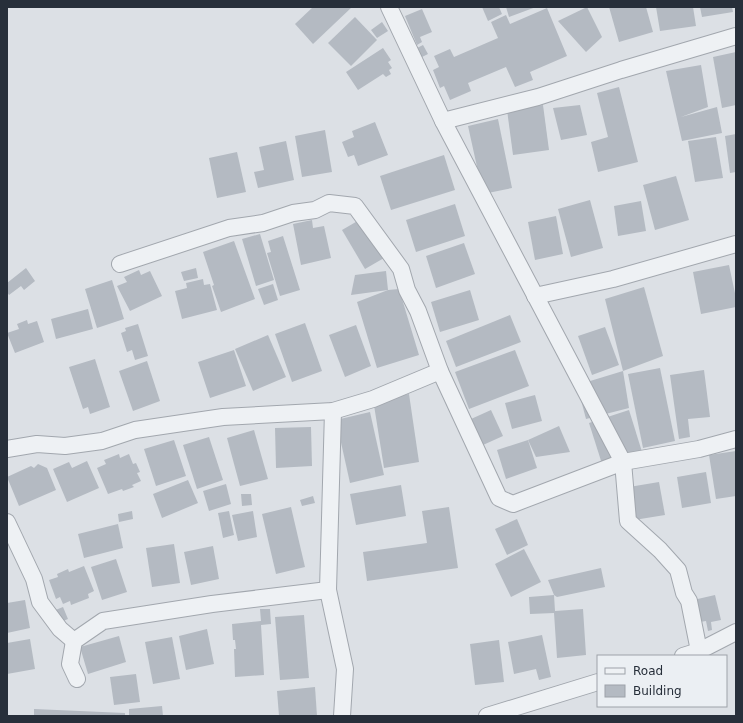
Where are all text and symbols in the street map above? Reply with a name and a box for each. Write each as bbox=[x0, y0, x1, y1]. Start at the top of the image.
legend bbox=[597, 655, 727, 707]
text: Road bbox=[633, 664, 663, 678]
text: Building bbox=[633, 684, 682, 698]

